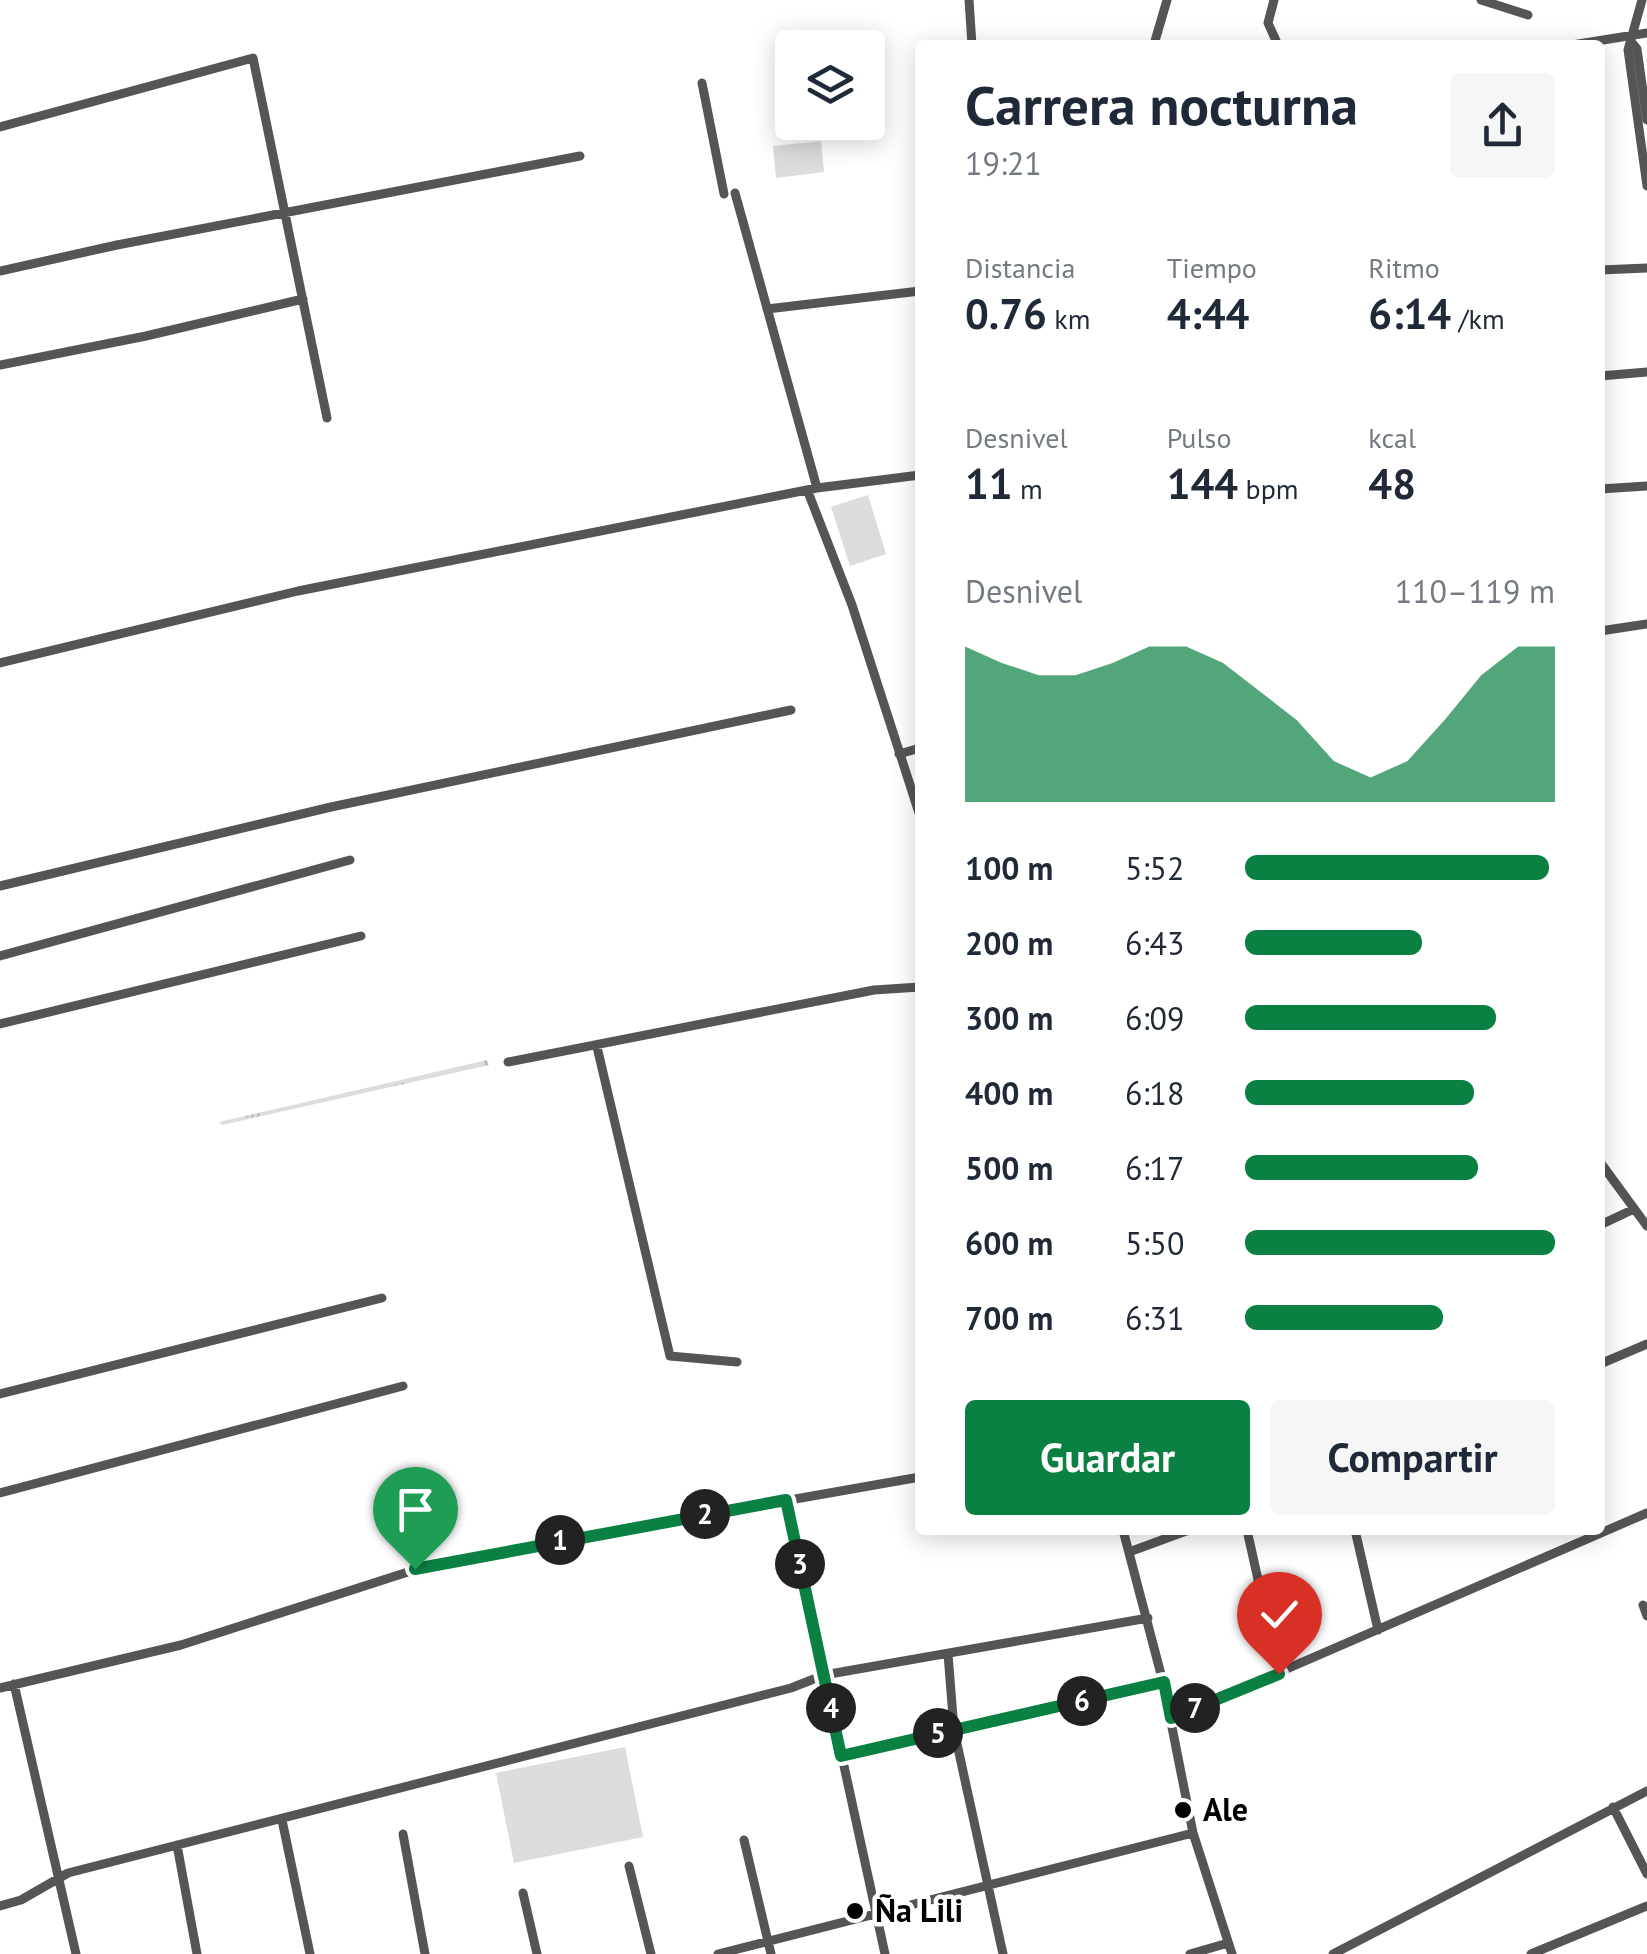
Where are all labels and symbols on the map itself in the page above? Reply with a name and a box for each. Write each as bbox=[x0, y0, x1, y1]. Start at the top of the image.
pin bbox=[373, 1467, 458, 1570]
pin: 2 bbox=[680, 1489, 730, 1539]
pin: 1 bbox=[535, 1515, 585, 1565]
pin: 3 bbox=[775, 1539, 825, 1589]
pin bbox=[1237, 1572, 1322, 1675]
pin: 6 bbox=[1057, 1676, 1107, 1726]
pin: 4 bbox=[806, 1683, 856, 1733]
pin: 7 bbox=[1170, 1683, 1220, 1733]
pin: 5 bbox=[913, 1708, 963, 1758]
place label: Ale bbox=[1203, 1788, 1248, 1830]
marker: Ale bbox=[1172, 1799, 1194, 1821]
place label: Ña Lili bbox=[875, 1889, 963, 1931]
marker: Ña Lili bbox=[844, 1900, 866, 1922]

